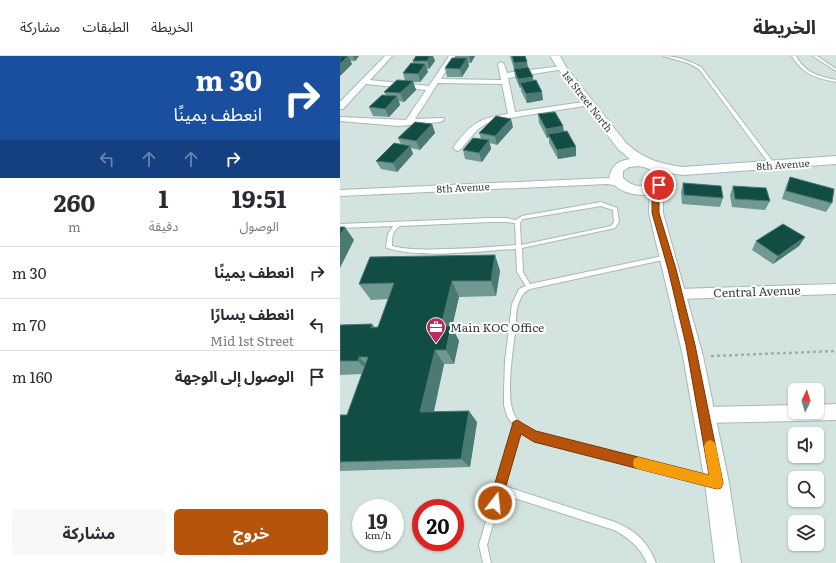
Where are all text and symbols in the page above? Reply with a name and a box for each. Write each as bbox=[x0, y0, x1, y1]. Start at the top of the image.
text: الخريطة bbox=[753, 12, 816, 40]
text: مشاركة bbox=[20, 16, 60, 36]
text: الطبقات bbox=[82, 16, 129, 36]
text: الخريطة bbox=[151, 16, 193, 36]
text: 30 m bbox=[196, 58, 262, 100]
street label: 1st Street North bbox=[559, 67, 617, 135]
icon: right bbox=[276, 72, 328, 124]
text: انعطف يمينًا bbox=[173, 100, 262, 127]
icon: left bbox=[96, 148, 118, 170]
icon: ahead bbox=[138, 148, 160, 170]
icon: ahead bbox=[180, 148, 202, 170]
icon: right bbox=[222, 148, 244, 170]
street label: 8th Avenue bbox=[756, 155, 810, 173]
pin bbox=[642, 168, 676, 202]
icon: arrive bbox=[648, 174, 670, 196]
street label: 8th Avenue bbox=[436, 178, 490, 196]
text: 1 bbox=[159, 180, 169, 215]
text: 19:51 bbox=[232, 180, 287, 215]
text: 260 bbox=[54, 184, 95, 219]
text: دقيقة bbox=[149, 216, 178, 235]
text: الوصول bbox=[239, 216, 279, 235]
text: m bbox=[68, 217, 81, 236]
text: انعطف يمينًا bbox=[214, 260, 294, 283]
text: 30 m bbox=[12, 261, 46, 284]
icon: right bbox=[306, 262, 328, 284]
street label: Central Avenue bbox=[713, 280, 801, 302]
text: انعطف يسارًا bbox=[210, 302, 294, 325]
text: 70 m bbox=[12, 313, 46, 336]
icon: left bbox=[306, 314, 328, 336]
office icon: Main KOC Office bbox=[425, 316, 447, 344]
place label: Main KOC Office bbox=[450, 318, 544, 336]
text: Mid 1st Street bbox=[210, 331, 294, 350]
text: الوصول إلى الوجهة bbox=[175, 364, 294, 387]
text: 160 m bbox=[12, 365, 52, 388]
icon: arrive bbox=[306, 366, 328, 388]
north arrow bbox=[788, 383, 824, 419]
map controls bbox=[788, 383, 824, 551]
button: sound bbox=[788, 427, 824, 463]
button: search bbox=[788, 471, 824, 507]
position arrow bbox=[474, 482, 516, 524]
speed limit sign: 20 bbox=[412, 499, 464, 551]
text: 19 bbox=[368, 505, 388, 535]
button: مشاركة bbox=[12, 509, 166, 555]
button: خروج bbox=[174, 509, 328, 555]
button: layers bbox=[788, 515, 824, 551]
text: km/h bbox=[365, 527, 391, 542]

